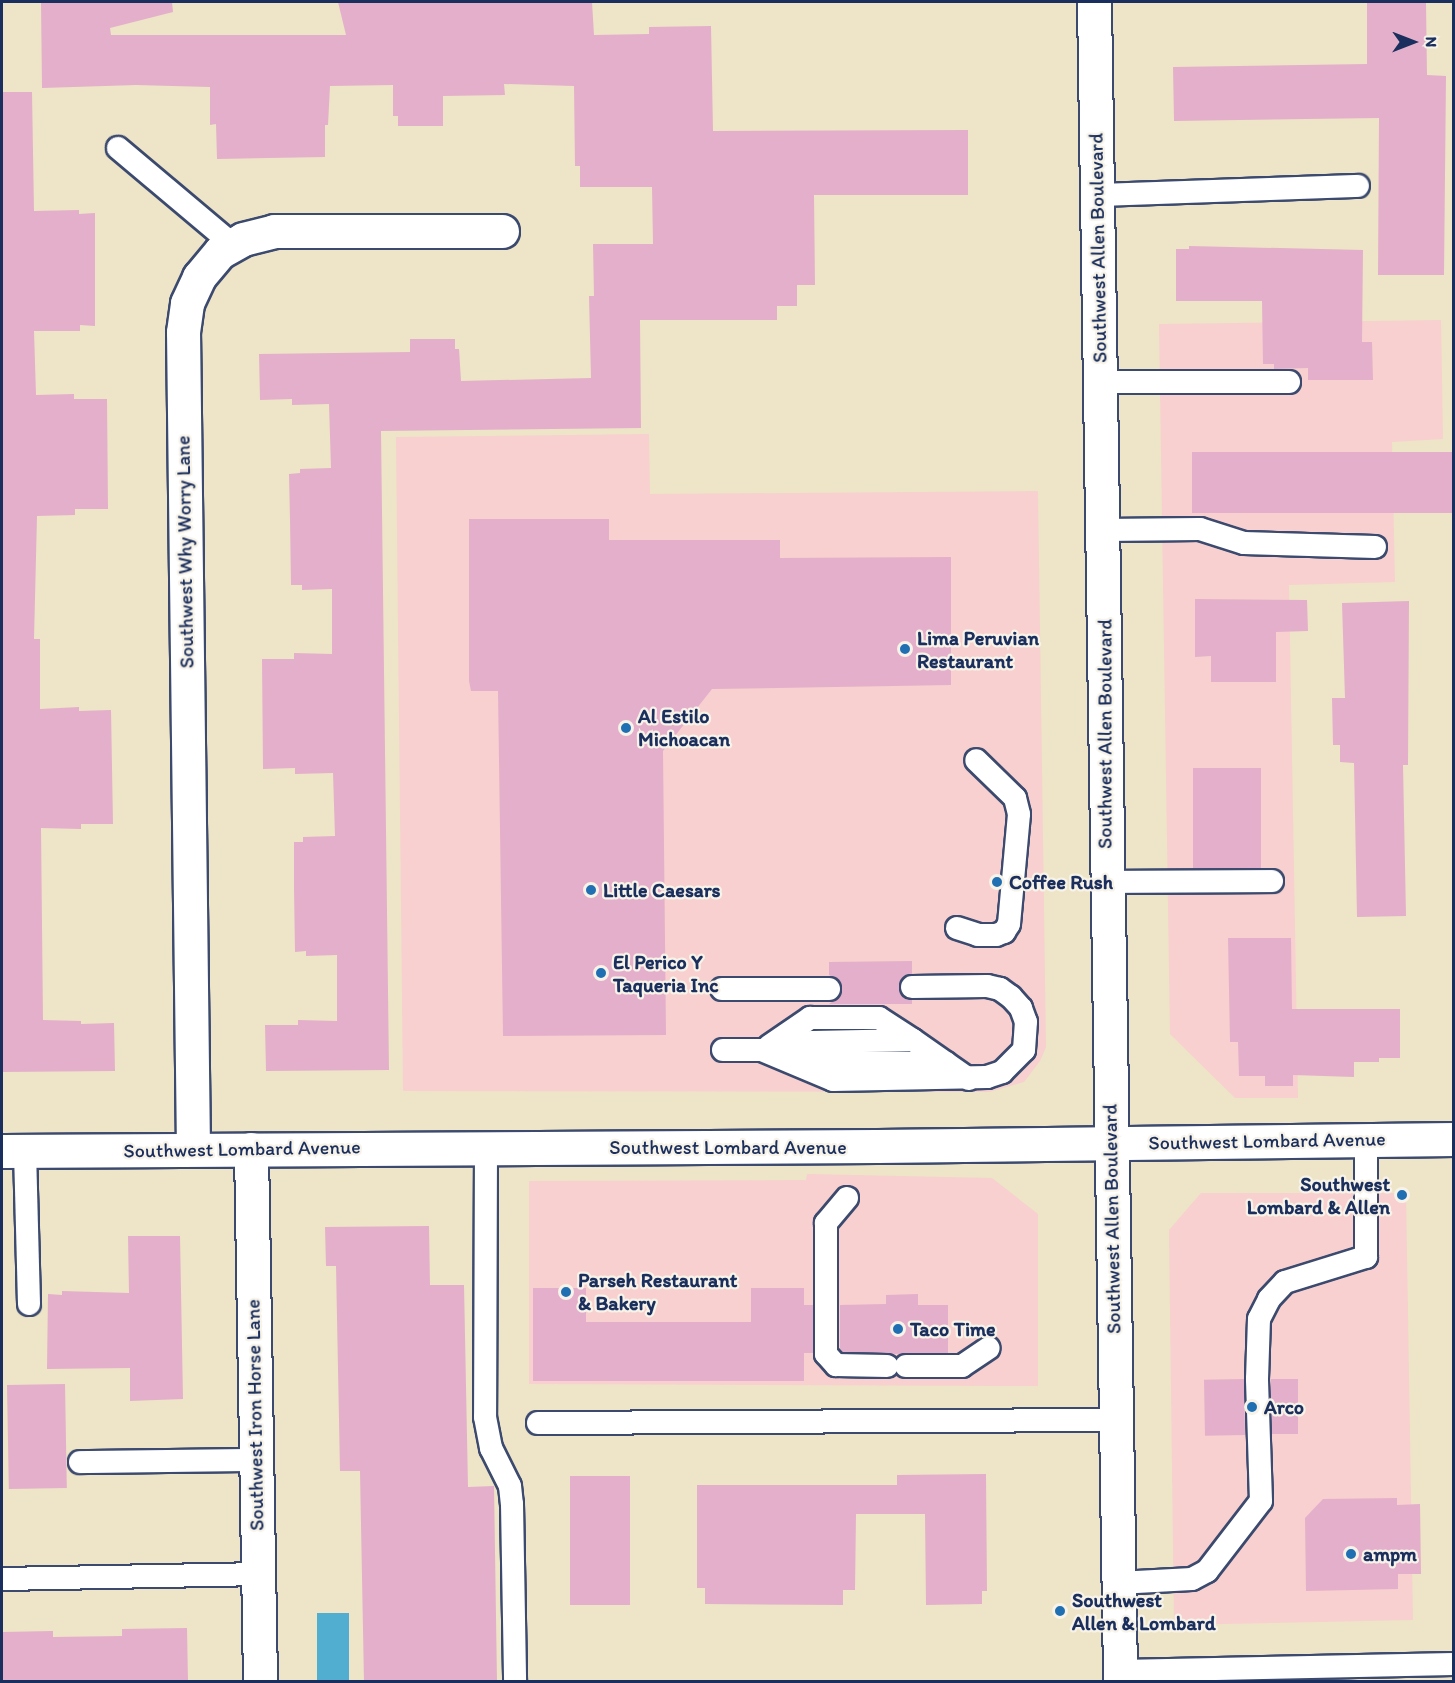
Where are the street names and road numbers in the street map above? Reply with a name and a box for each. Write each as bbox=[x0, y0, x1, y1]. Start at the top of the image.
street label: Southwest Allen Boulevard bbox=[1084, 132, 1112, 364]
street label: Southwest Why Worry Lane bbox=[171, 435, 199, 669]
street label: Southwest Allen Boulevard bbox=[1093, 618, 1117, 850]
street label: Southwest Allen Boulevard bbox=[1098, 1103, 1126, 1335]
street label: Southwest Lombard Avenue bbox=[1148, 1127, 1386, 1155]
street label: Southwest Lombard Avenue bbox=[123, 1135, 361, 1163]
street label: Southwest Lombard Avenue bbox=[609, 1135, 847, 1159]
street label: Southwest Iron Horse Lane bbox=[241, 1299, 269, 1531]

